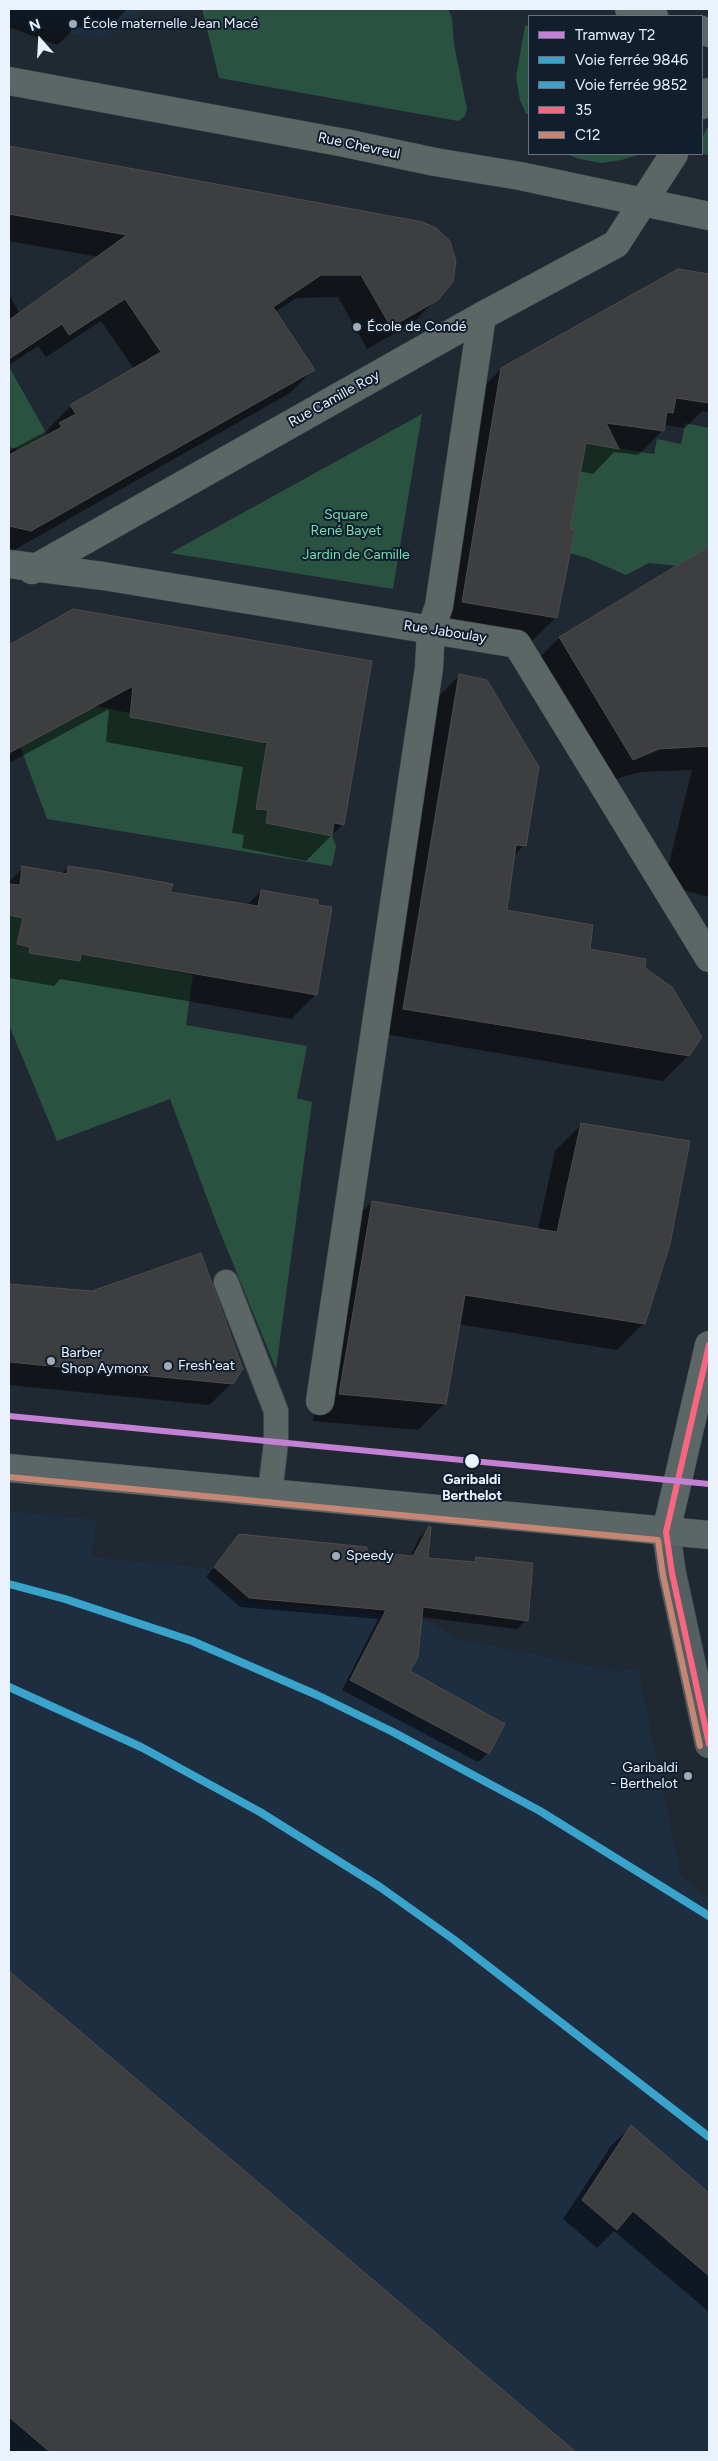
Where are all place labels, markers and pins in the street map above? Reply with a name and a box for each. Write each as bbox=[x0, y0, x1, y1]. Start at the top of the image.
place label: École maternelle Jean Macé bbox=[83, 16, 258, 32]
marker: École maternelle Jean Macé bbox=[67, 18, 79, 30]
place label: École de Condé bbox=[367, 319, 466, 335]
marker: École de Condé bbox=[351, 321, 363, 333]
place label: Barber Shop Aymonx bbox=[61, 1345, 148, 1378]
marker: Barber Shop Aymonx bbox=[45, 1355, 57, 1367]
place label: Fresh'eat bbox=[178, 1358, 235, 1374]
marker: Fresh'eat bbox=[162, 1360, 174, 1372]
marker: Garibaldi Berthelot bbox=[463, 1452, 481, 1470]
place label: Garibaldi Berthelot bbox=[442, 1472, 502, 1504]
place label: Speedy bbox=[346, 1548, 394, 1564]
marker: Speedy bbox=[330, 1550, 342, 1562]
place label: Garibaldi - Berthelot bbox=[611, 1760, 678, 1792]
marker: Garibaldi - Berthelot bbox=[682, 1770, 694, 1782]

